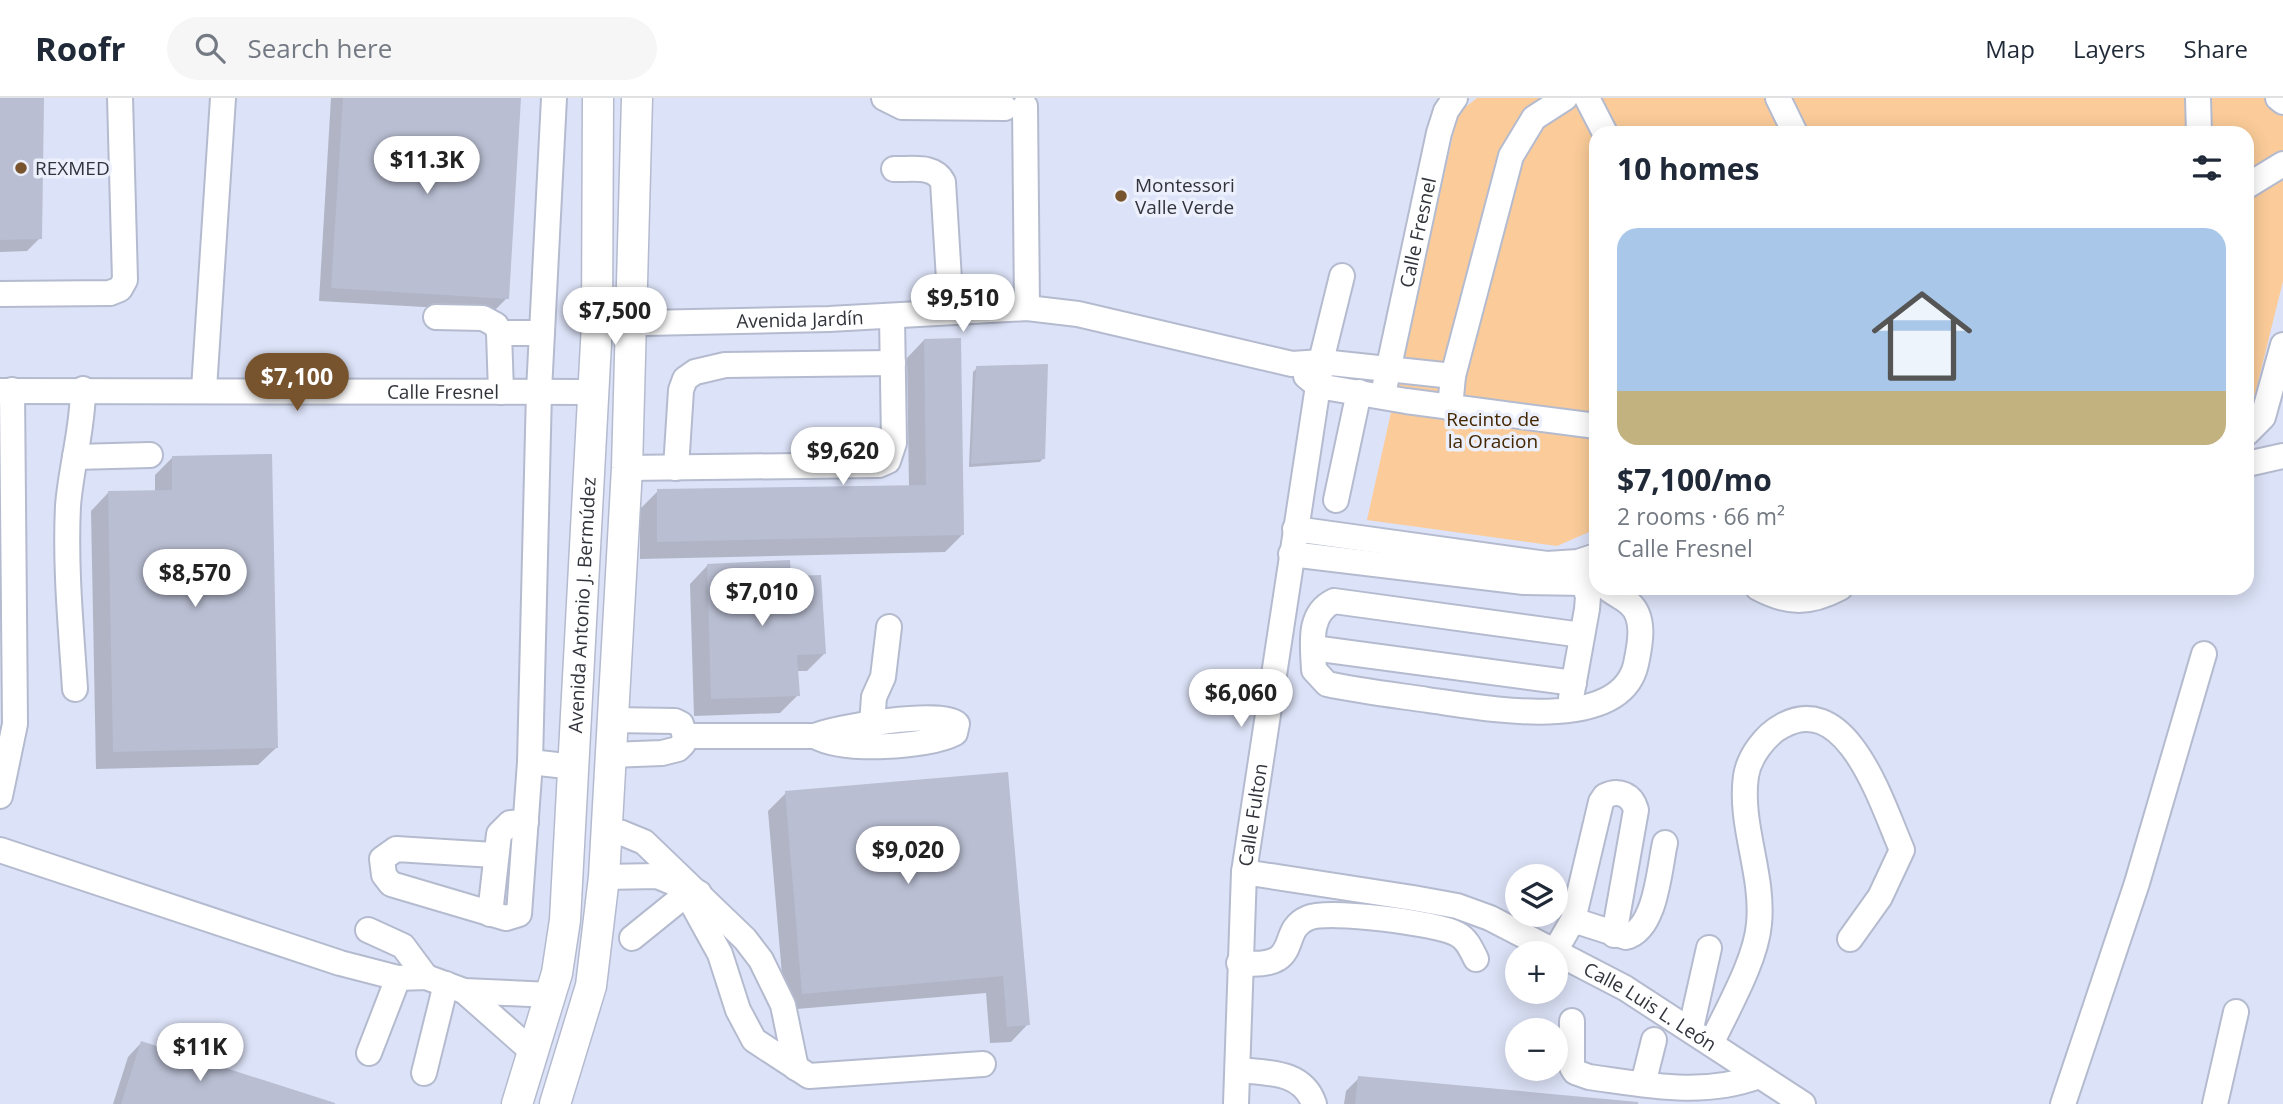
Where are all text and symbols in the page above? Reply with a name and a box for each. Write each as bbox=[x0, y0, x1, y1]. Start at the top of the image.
search box bbox=[167, 17, 657, 80]
text: Roofr bbox=[35, 26, 125, 71]
icon: search bbox=[191, 29, 229, 67]
text: Search here bbox=[247, 30, 392, 66]
text: Map bbox=[1985, 32, 2035, 65]
text: Layers bbox=[2073, 32, 2146, 65]
text: Share bbox=[2184, 32, 2248, 65]
pin: $11.3K bbox=[370, 136, 484, 196]
text: $11.3K bbox=[390, 143, 464, 175]
text: 10 homes bbox=[1617, 148, 1760, 189]
icon: filters bbox=[2188, 149, 2226, 187]
place label: REXMED bbox=[35, 155, 110, 181]
marker: REXMED bbox=[13, 160, 29, 176]
place label: Montessori Valle Verde bbox=[1135, 172, 1235, 220]
street label: Calle Fresnel bbox=[1393, 175, 1442, 290]
marker: Montessori Valle Verde bbox=[1113, 188, 1129, 204]
icon: home bbox=[1859, 273, 1985, 399]
pin: $9,510 bbox=[906, 274, 1020, 334]
text: $9,510 bbox=[927, 281, 999, 313]
pin: $7,500 bbox=[558, 288, 672, 347]
text: $7,500 bbox=[579, 294, 651, 326]
street label: Avenida Jardín bbox=[736, 304, 864, 334]
pin: $7,100 bbox=[240, 354, 354, 413]
text: $7,100 bbox=[261, 360, 333, 392]
street label: Calle Fresnel bbox=[387, 379, 499, 405]
park label: Recinto de la Oracion bbox=[1446, 406, 1540, 454]
pin: $9,620 bbox=[786, 428, 900, 487]
text: $9,620 bbox=[807, 434, 879, 466]
text: $7,100/mo bbox=[1617, 459, 1772, 500]
street label: Avenida Antonio J. Bermúdez bbox=[562, 476, 602, 734]
text: 2 rooms · 66 m² bbox=[1617, 500, 1785, 532]
text: Calle Fresnel bbox=[1617, 532, 1753, 564]
pin: $8,570 bbox=[138, 550, 252, 609]
text: $8,570 bbox=[159, 556, 231, 588]
pin: $7,010 bbox=[705, 568, 819, 628]
text: $7,010 bbox=[726, 575, 798, 607]
pin: $6,060 bbox=[1184, 670, 1298, 729]
text: $6,060 bbox=[1205, 676, 1277, 708]
street label: Calle Fulton bbox=[1232, 761, 1273, 868]
pin: $9,020 bbox=[851, 826, 965, 886]
text: $9,020 bbox=[872, 833, 944, 865]
map controls bbox=[1505, 864, 1568, 1081]
button: layers bbox=[1505, 864, 1568, 927]
button: + bbox=[1505, 941, 1568, 1004]
street label: Calle Luis L. León bbox=[1579, 956, 1722, 1057]
button: − bbox=[1505, 1018, 1568, 1081]
pin: $11K bbox=[159, 1024, 241, 1083]
text: $11K bbox=[173, 1030, 227, 1062]

